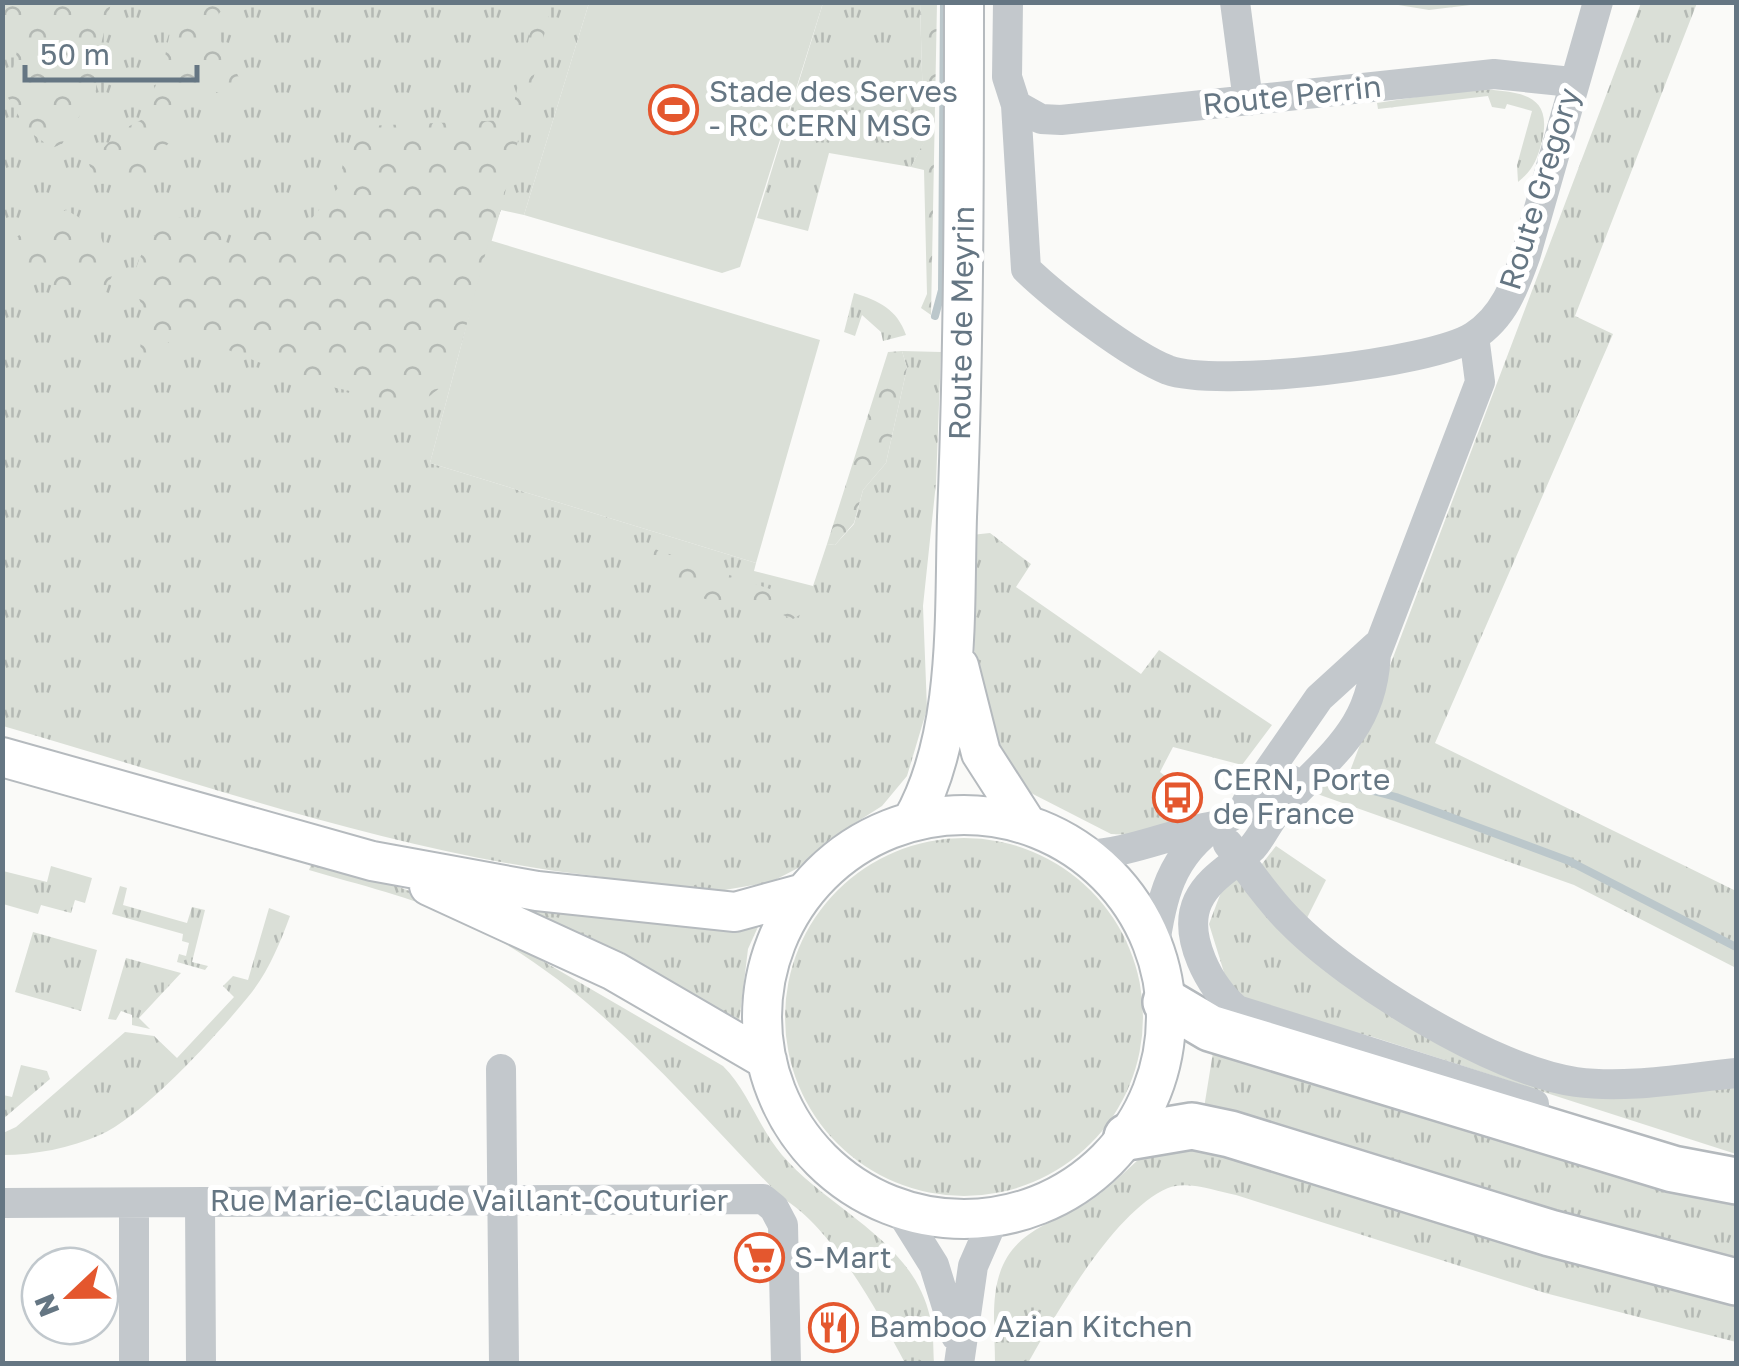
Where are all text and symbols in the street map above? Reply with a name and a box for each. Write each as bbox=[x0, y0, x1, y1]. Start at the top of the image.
scale bar bbox=[25, 20, 198, 82]
text: 50 m bbox=[40, 36, 110, 72]
street label: Route Perrin bbox=[1201, 68, 1383, 122]
place label: Stade des Serves - RC CERN MSG bbox=[709, 73, 958, 143]
sports icon: Stade des Serves - RC CERN MSG bbox=[648, 83, 700, 135]
street label: Route Gregory bbox=[1491, 83, 1587, 294]
street label: Route de Meyrin bbox=[941, 206, 981, 440]
place label: CERN, Porte de France bbox=[1213, 761, 1390, 831]
bus stop icon: CERN, Porte de France bbox=[1152, 771, 1204, 823]
street label: Rue Marie-Claude Vaillant-Couturier bbox=[210, 1182, 729, 1218]
supermarket icon: S-Mart bbox=[733, 1232, 785, 1284]
place label: S-Mart bbox=[794, 1239, 892, 1275]
north arrow bbox=[20, 1246, 120, 1346]
text: N bbox=[27, 1290, 66, 1322]
restaurant icon: Bamboo Azian Kitchen bbox=[808, 1301, 860, 1353]
place label: Bamboo Azian Kitchen bbox=[869, 1308, 1193, 1344]

